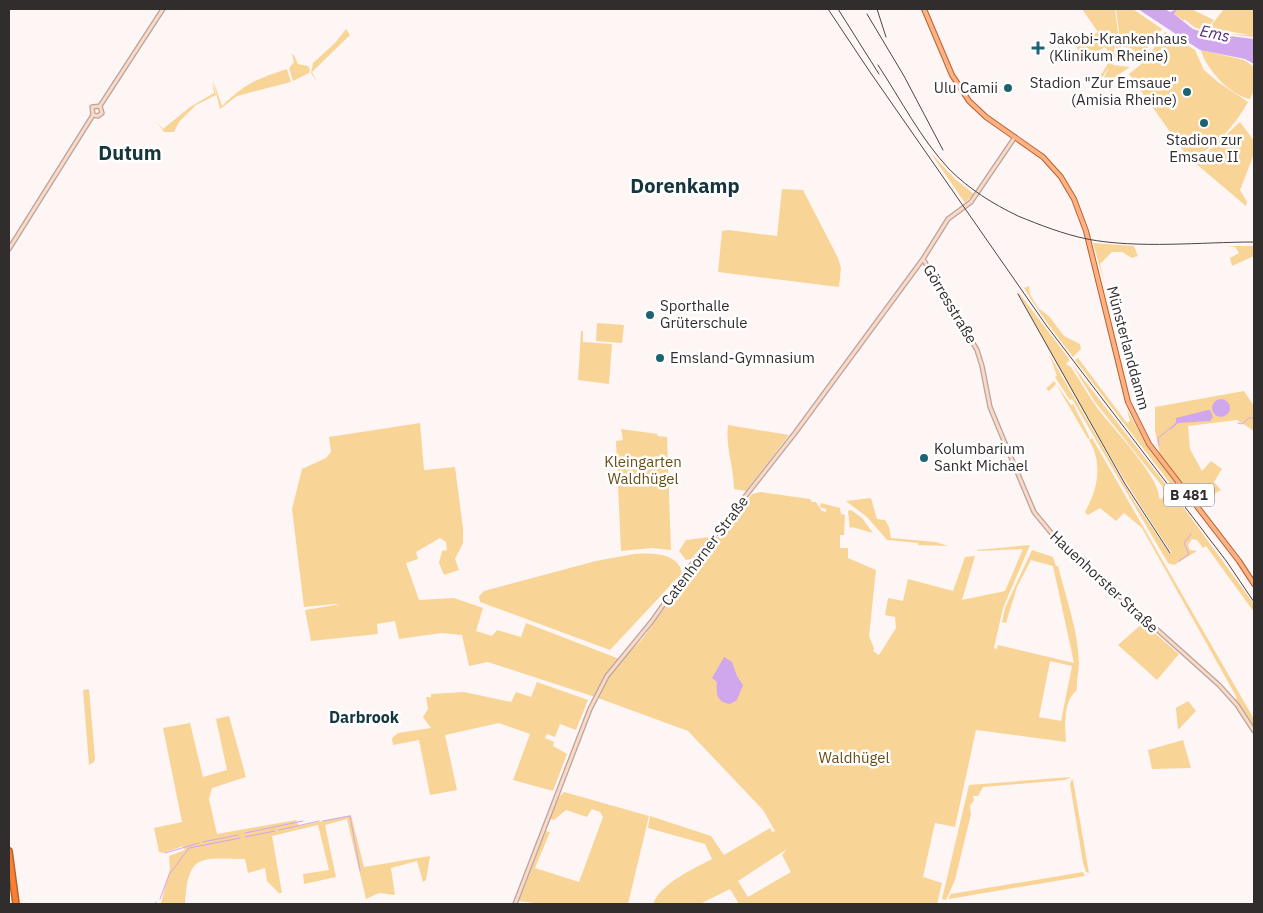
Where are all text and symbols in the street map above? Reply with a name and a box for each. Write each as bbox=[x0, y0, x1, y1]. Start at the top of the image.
water label: Ems bbox=[1198, 20, 1232, 46]
place label: Jakobi-Krankenhaus (Klinikum Rheine) bbox=[1049, 29, 1187, 65]
marker: Jakobi-Krankenhaus (Klinikum Rheine) bbox=[1031, 41, 1045, 55]
place label: Stadion "Zur Emsaue" (Amisia Rheine) bbox=[1030, 73, 1177, 109]
place label: Ulu Camii bbox=[934, 78, 998, 97]
marker: Ulu Camii bbox=[1002, 82, 1014, 94]
marker: Stadion "Zur Emsaue" (Amisia Rheine) bbox=[1181, 86, 1193, 98]
marker: Stadion zur Emsaue II bbox=[1198, 117, 1210, 129]
place label: Stadion zur Emsaue II bbox=[1166, 130, 1242, 166]
district label: Dutum bbox=[98, 139, 162, 166]
district label: Dorenkamp bbox=[630, 172, 740, 199]
street label: Görresstraße bbox=[919, 261, 981, 347]
street label: Münsterlanddamm bbox=[1103, 284, 1154, 412]
place label: Sporthalle Grüterschule bbox=[660, 296, 748, 332]
marker: Sporthalle Grüterschule bbox=[644, 309, 656, 321]
place label: Emsland-Gymnasium bbox=[670, 348, 815, 367]
marker: Emsland-Gymnasium bbox=[654, 352, 666, 364]
place label: Kolumbarium Sankt Michael bbox=[934, 439, 1028, 475]
park label: Kleingarten Waldhügel bbox=[604, 452, 682, 488]
marker: Kolumbarium Sankt Michael bbox=[918, 452, 930, 464]
road number: B 481 bbox=[1164, 484, 1214, 506]
street label: Catenhorner Straße bbox=[657, 492, 752, 609]
street label: Hauenhorster Straße bbox=[1046, 527, 1162, 637]
district label: Darbrook bbox=[329, 707, 400, 727]
park label: Waldhügel bbox=[818, 748, 890, 767]

